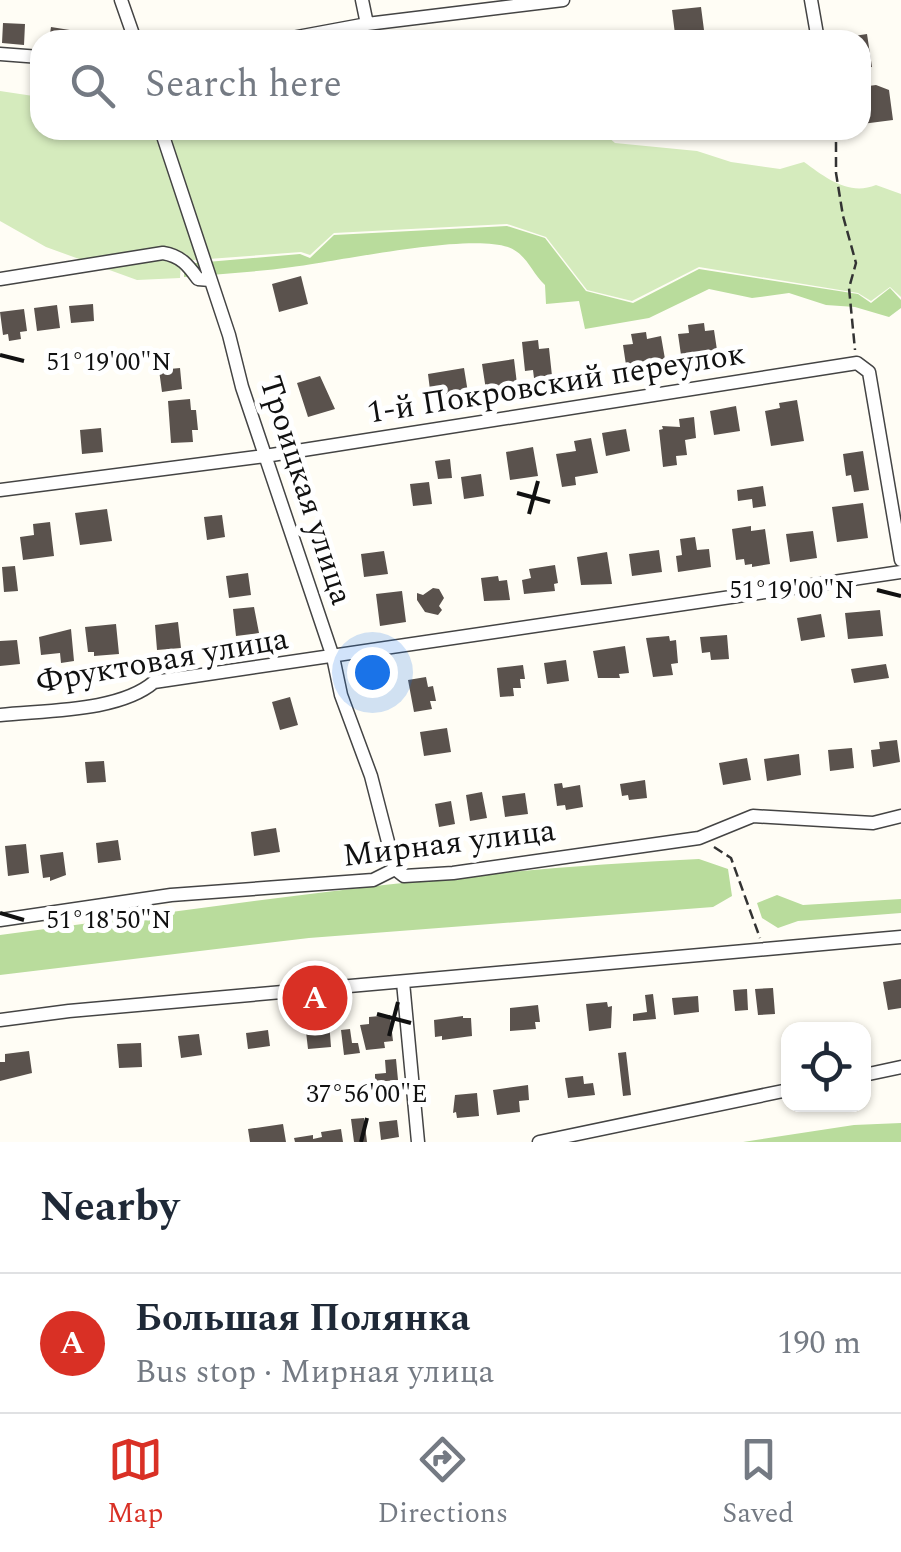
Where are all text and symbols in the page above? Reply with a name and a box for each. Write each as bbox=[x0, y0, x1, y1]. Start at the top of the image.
search box bbox=[30, 30, 871, 140]
text: Search here bbox=[145, 56, 342, 114]
icon: search bbox=[65, 58, 120, 113]
street label: 1-й Покровский переулок bbox=[364, 329, 749, 438]
text: 51°19'00"N bbox=[47, 344, 171, 382]
street label: Троицкая улица bbox=[245, 370, 366, 612]
text: 51°19'00"N bbox=[730, 572, 854, 610]
street label: Фруктовая улица bbox=[32, 614, 293, 707]
your location bbox=[347, 647, 398, 698]
street label: Мирная улица bbox=[340, 806, 559, 881]
text: 51°18'50"N bbox=[47, 902, 171, 940]
pin: A bbox=[282, 960, 348, 1036]
map controls bbox=[781, 1022, 871, 1112]
button: locate bbox=[781, 1022, 871, 1112]
text: 37°56'00"E bbox=[306, 1076, 428, 1114]
text: Nearby bbox=[40, 1176, 179, 1239]
text: Большая Полянка bbox=[135, 1290, 470, 1348]
text: A bbox=[60, 1319, 85, 1368]
text: 190 m bbox=[777, 1319, 861, 1368]
text: Bus stop · Мирная улица bbox=[135, 1348, 494, 1397]
tab: Map bbox=[107, 1432, 163, 1535]
tab: Directions bbox=[377, 1432, 508, 1535]
tab: Saved bbox=[722, 1432, 794, 1535]

